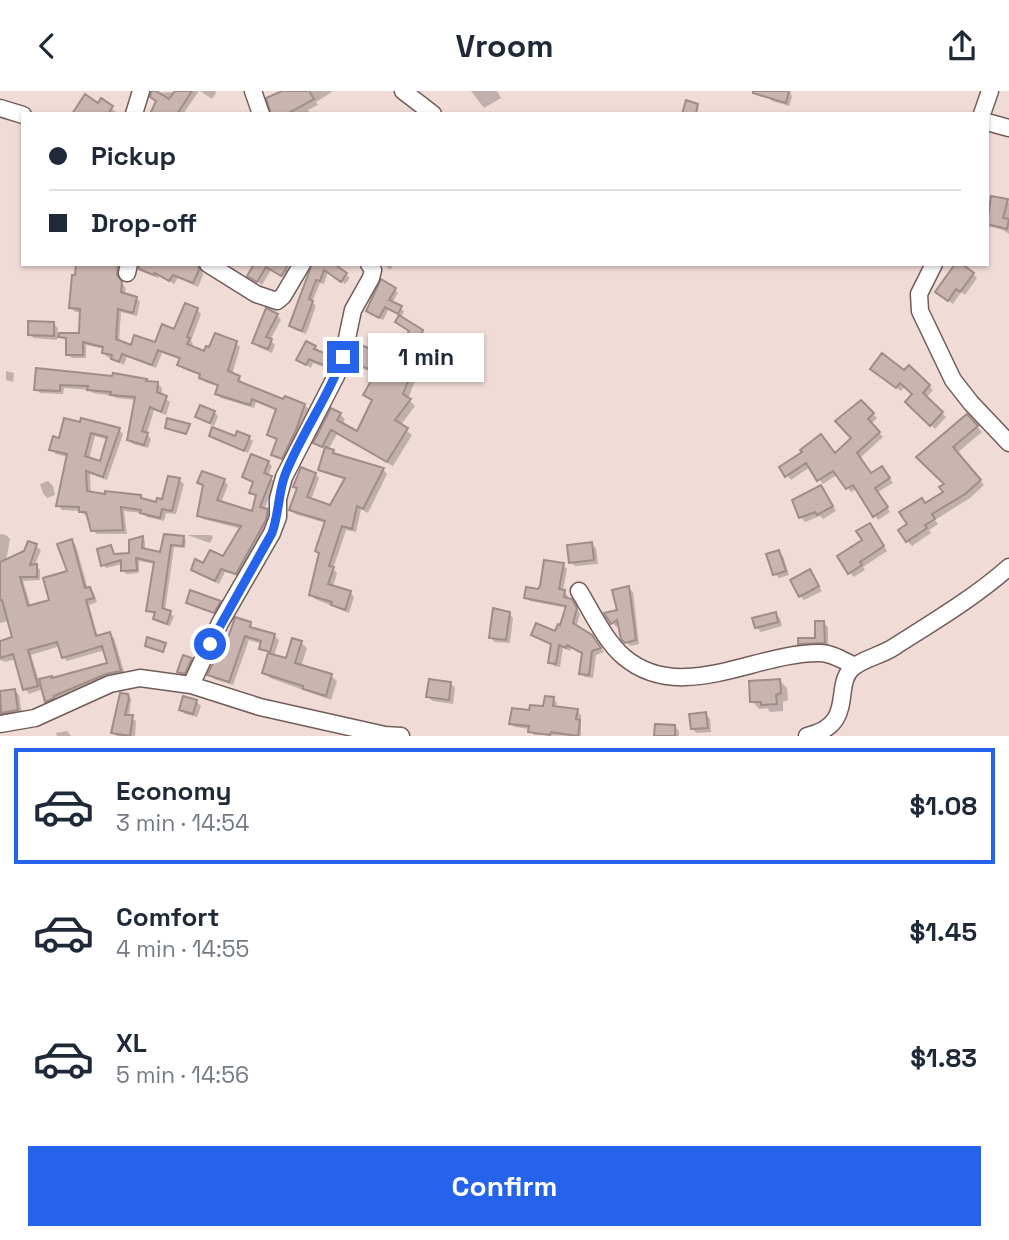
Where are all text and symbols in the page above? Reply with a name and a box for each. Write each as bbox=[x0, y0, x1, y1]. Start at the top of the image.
text: Vroom bbox=[455, 26, 554, 66]
icon: back bbox=[28, 27, 66, 65]
icon: share bbox=[943, 27, 981, 65]
text: Pickup bbox=[91, 139, 176, 173]
text: Drop-off bbox=[91, 206, 197, 240]
callout: 1 min bbox=[368, 333, 483, 381]
route end bbox=[327, 341, 359, 373]
text: 1 min bbox=[398, 342, 454, 372]
route start bbox=[194, 628, 226, 660]
text: Economy bbox=[116, 774, 232, 808]
icon: car bbox=[32, 775, 95, 838]
text: $1.08 bbox=[910, 789, 977, 823]
text: 3 min · 14:54 bbox=[116, 808, 249, 838]
text: Comfort bbox=[116, 900, 219, 934]
icon: car bbox=[32, 901, 95, 964]
text: $1.45 bbox=[910, 915, 977, 949]
text: 4 min · 14:55 bbox=[116, 934, 249, 964]
text: XL bbox=[116, 1026, 147, 1060]
icon: car bbox=[32, 1027, 95, 1090]
text: $1.83 bbox=[910, 1041, 977, 1075]
text: 5 min · 14:56 bbox=[116, 1060, 249, 1090]
button: Confirm bbox=[28, 1146, 981, 1226]

